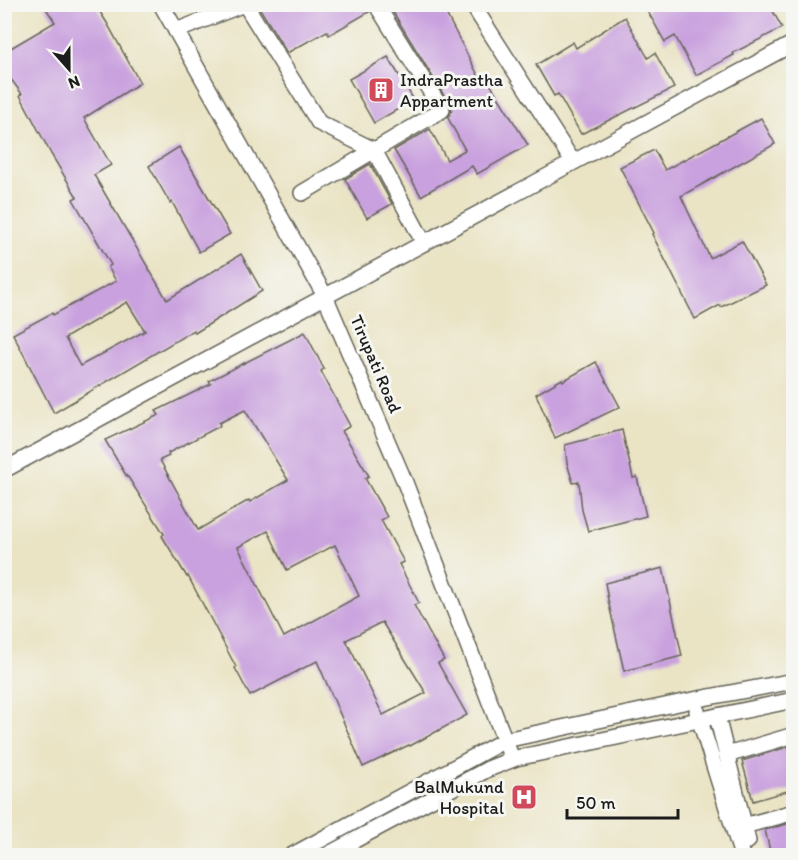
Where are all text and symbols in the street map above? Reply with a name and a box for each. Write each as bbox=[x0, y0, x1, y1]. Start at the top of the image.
north arrow bbox=[39, 39, 99, 99]
place label: IndraPrastha Appartment bbox=[400, 69, 504, 112]
text: N bbox=[66, 72, 83, 93]
building icon: IndraPrastha Appartment bbox=[366, 75, 396, 105]
street label: Tirupati Road bbox=[345, 312, 407, 417]
place label: BalMukund Hospital bbox=[414, 776, 504, 819]
hospital icon: BalMukund Hospital bbox=[509, 782, 539, 812]
scale bar bbox=[567, 782, 678, 820]
text: 50 m bbox=[576, 792, 616, 814]

